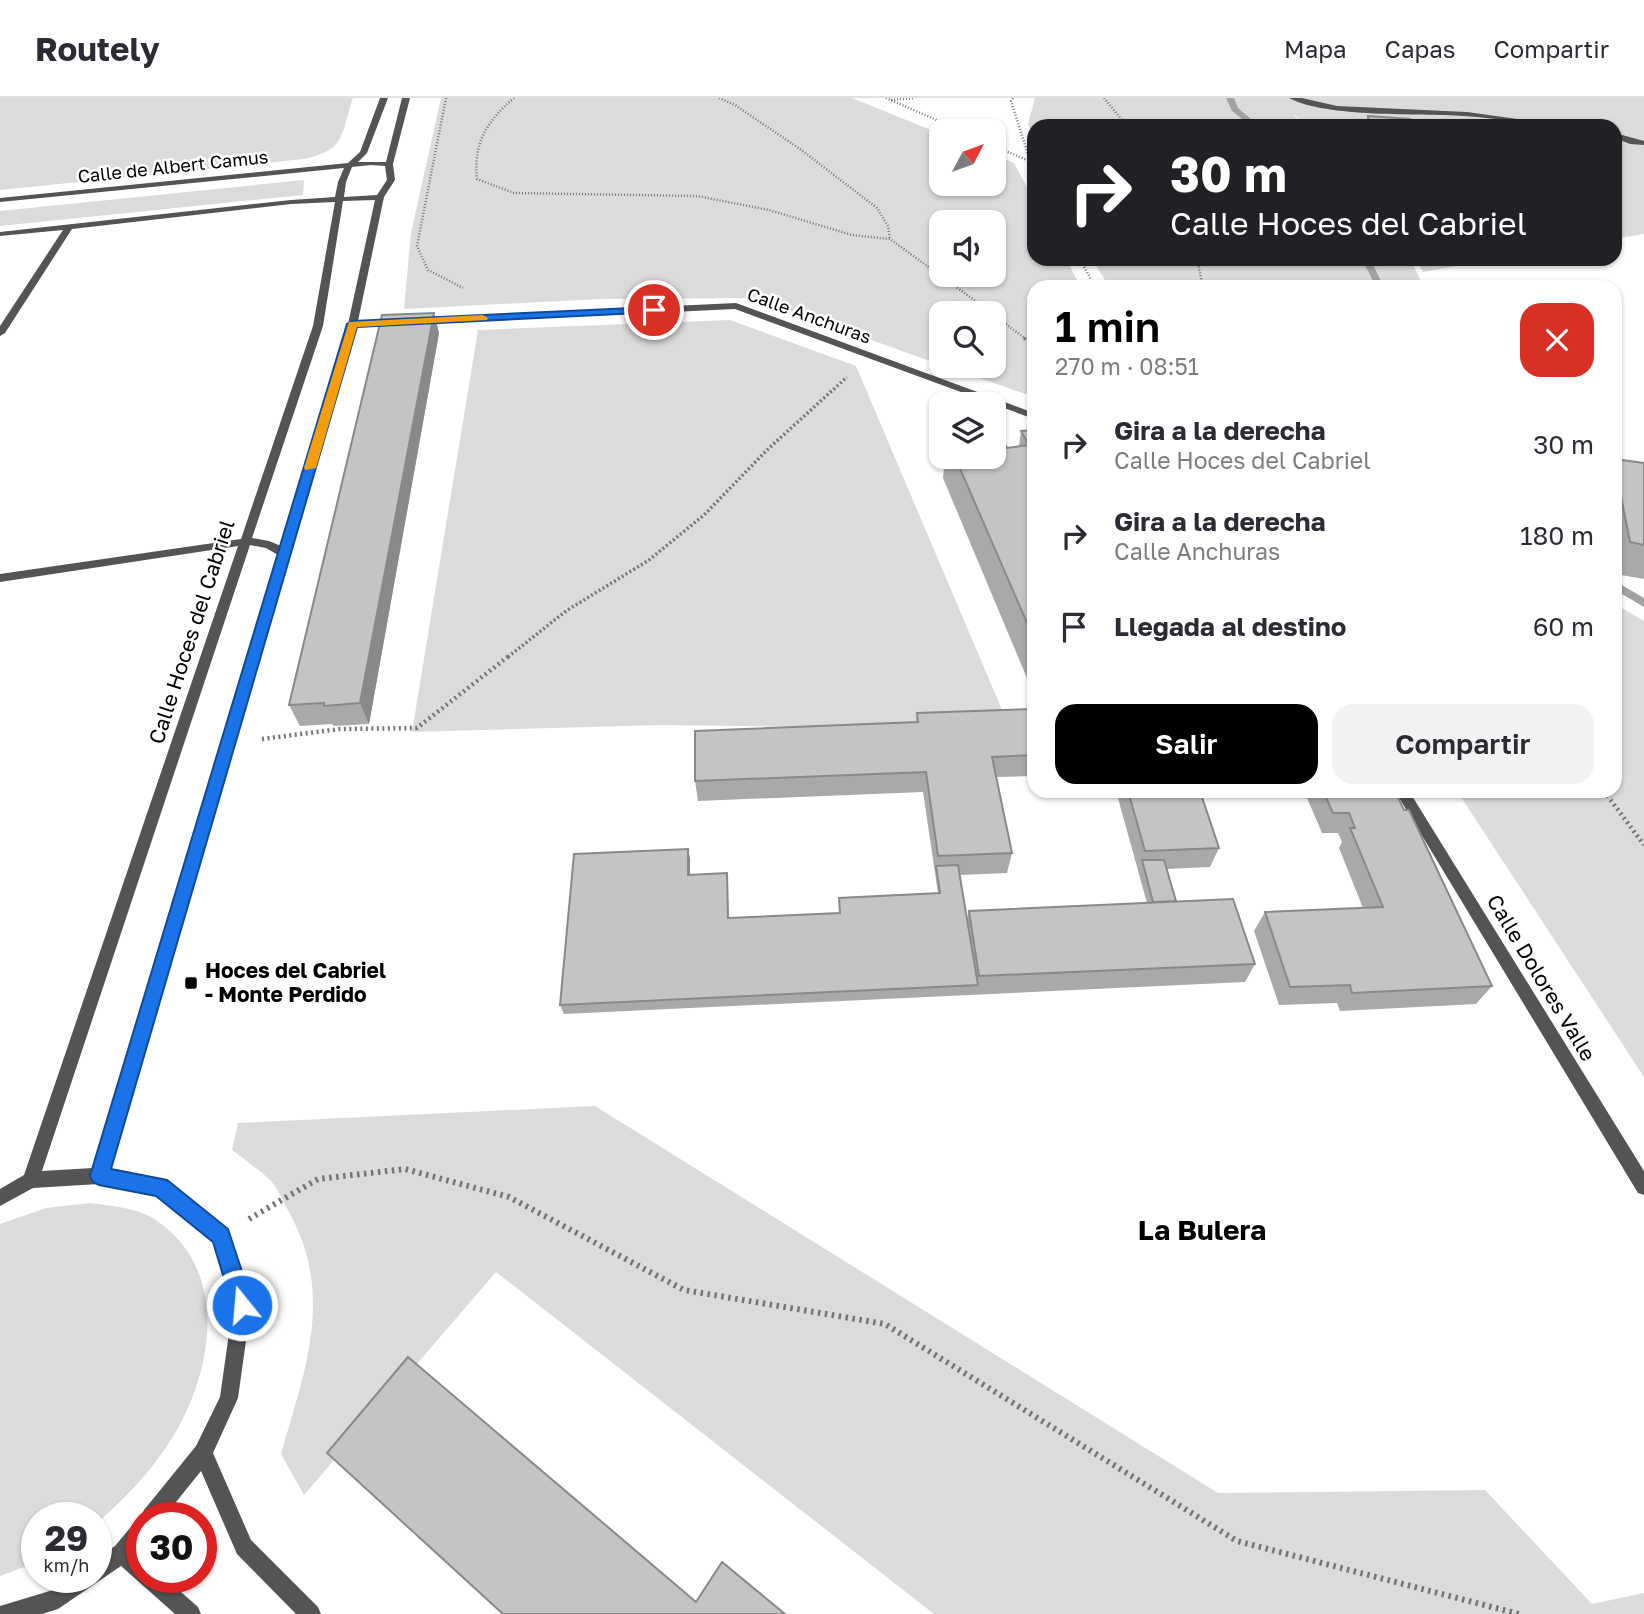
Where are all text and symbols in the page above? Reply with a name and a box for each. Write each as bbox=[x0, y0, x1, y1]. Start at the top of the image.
text: Routely bbox=[35, 29, 160, 68]
text: Mapa bbox=[1284, 34, 1347, 63]
text: Capas bbox=[1385, 34, 1455, 63]
text: Compartir bbox=[1493, 34, 1609, 63]
north arrow bbox=[929, 119, 1006, 196]
map controls bbox=[929, 119, 1006, 469]
text: 30 m bbox=[1170, 144, 1287, 203]
street label: Calle de Albert Camus bbox=[77, 145, 269, 187]
icon: right bbox=[1055, 147, 1146, 238]
text: Calle Hoces del Cabriel bbox=[1170, 204, 1527, 242]
button: sound bbox=[929, 210, 1006, 287]
pin bbox=[624, 280, 684, 340]
street label: Calle Anchuras bbox=[744, 282, 874, 348]
icon: arrive bbox=[635, 291, 673, 329]
button: search bbox=[929, 301, 1006, 378]
text: 1 min bbox=[1055, 301, 1160, 351]
button: close bbox=[1520, 303, 1594, 377]
text: 270 m · 08:51 bbox=[1055, 352, 1199, 380]
button: layers bbox=[929, 392, 1006, 469]
text: Gira a la derecha bbox=[1114, 415, 1326, 446]
icon: right bbox=[1055, 426, 1093, 464]
text: 30 m bbox=[1533, 429, 1594, 460]
text: Calle Hoces del Cabriel bbox=[1114, 446, 1371, 474]
text: Gira a la derecha bbox=[1114, 506, 1326, 537]
street label: Calle Hoces del Cabriel bbox=[142, 516, 240, 747]
icon: right bbox=[1055, 517, 1093, 555]
text: 180 m bbox=[1520, 520, 1594, 551]
text: Calle Anchuras bbox=[1114, 537, 1280, 565]
icon: arrive bbox=[1055, 608, 1093, 646]
text: Llegada al destino bbox=[1114, 611, 1346, 642]
text: 60 m bbox=[1533, 611, 1594, 642]
button: Salir bbox=[1055, 704, 1318, 784]
button: Compartir bbox=[1332, 704, 1594, 784]
street label: Calle Dolores Valle bbox=[1482, 889, 1602, 1066]
place label: Hoces del Cabriel - Monte Perdido bbox=[205, 957, 386, 1007]
marker: Hoces del Cabriel - Monte Perdido bbox=[183, 975, 199, 991]
district label: La Bulera bbox=[1138, 1213, 1266, 1246]
position arrow bbox=[205, 1268, 279, 1342]
speed limit sign: 30 bbox=[126, 1502, 217, 1593]
text: 29 bbox=[45, 1517, 88, 1559]
text: km/h bbox=[44, 1554, 89, 1576]

